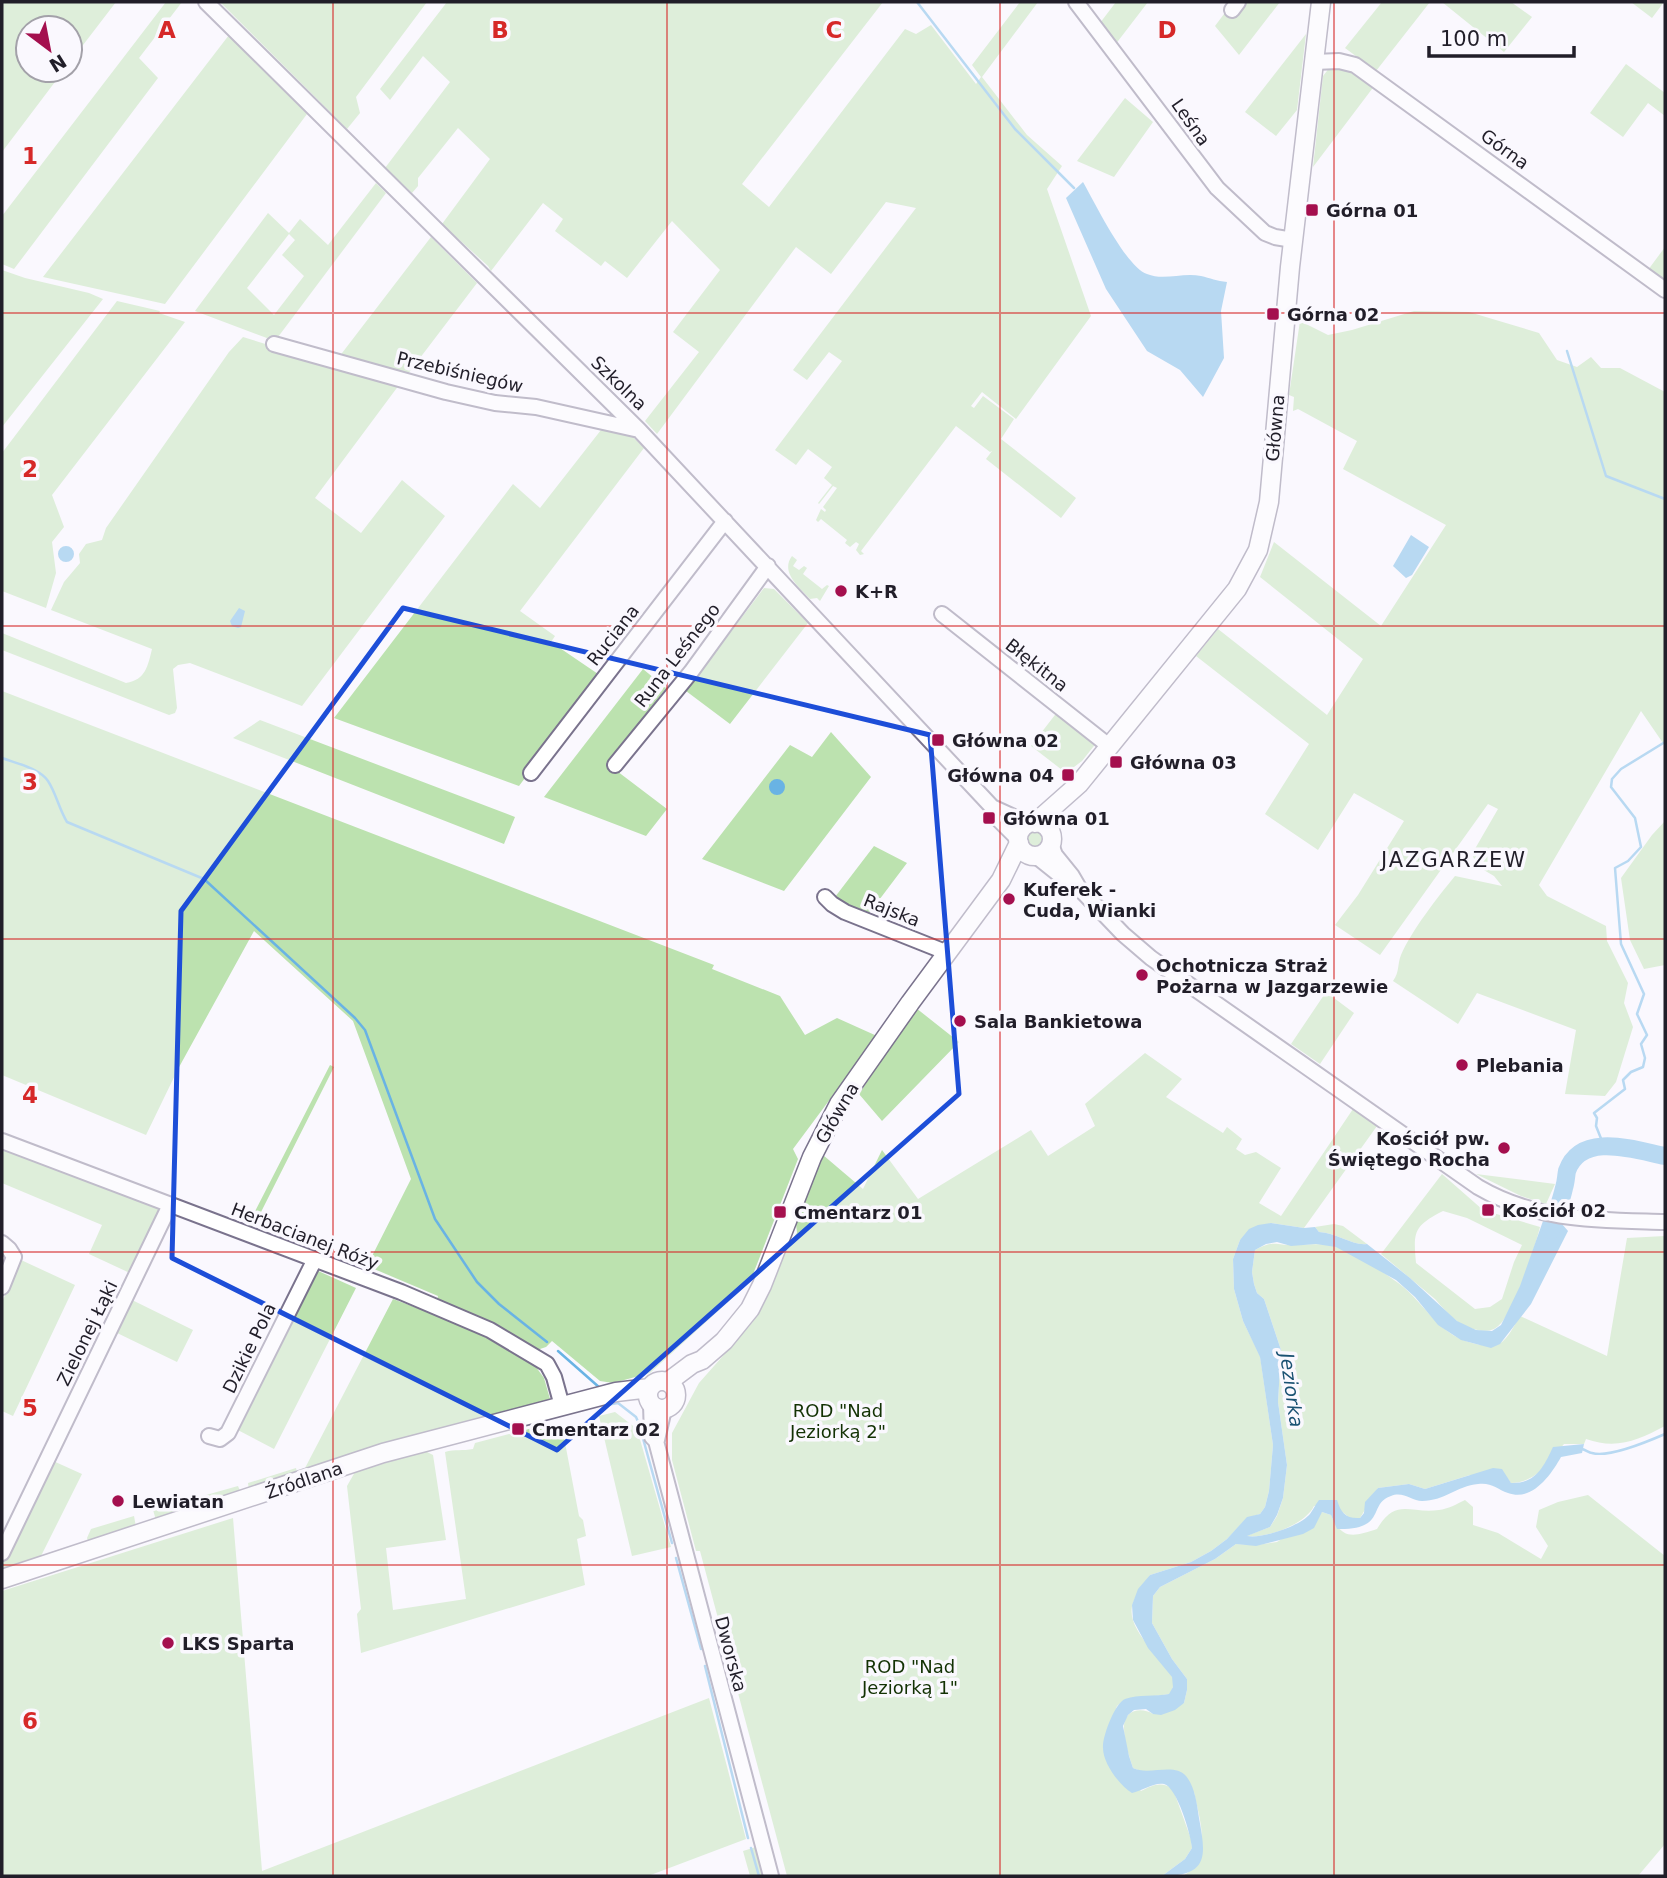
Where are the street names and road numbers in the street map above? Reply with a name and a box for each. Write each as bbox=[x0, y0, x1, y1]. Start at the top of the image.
street label: Leśna bbox=[1167, 94, 1215, 150]
street label: Górna bbox=[1477, 124, 1533, 174]
street label: Przebiśniegów bbox=[395, 347, 525, 397]
street label: Szkolna bbox=[587, 351, 651, 415]
street label: Główna bbox=[1262, 394, 1288, 462]
street label: Runa Leśnego bbox=[630, 599, 724, 711]
street label: Ruciana bbox=[583, 600, 643, 670]
street label: Błękitna bbox=[1002, 634, 1072, 696]
street label: Rajska bbox=[861, 889, 923, 931]
street label: Główna bbox=[811, 1079, 863, 1147]
street label: Herbacianej Róży bbox=[228, 1198, 382, 1274]
street label: Zielonej Łąki bbox=[53, 1277, 121, 1389]
street label: Dzikie Pola bbox=[218, 1299, 280, 1397]
street label: Źródlana bbox=[263, 1457, 345, 1503]
street label: Dworska bbox=[711, 1614, 751, 1694]

